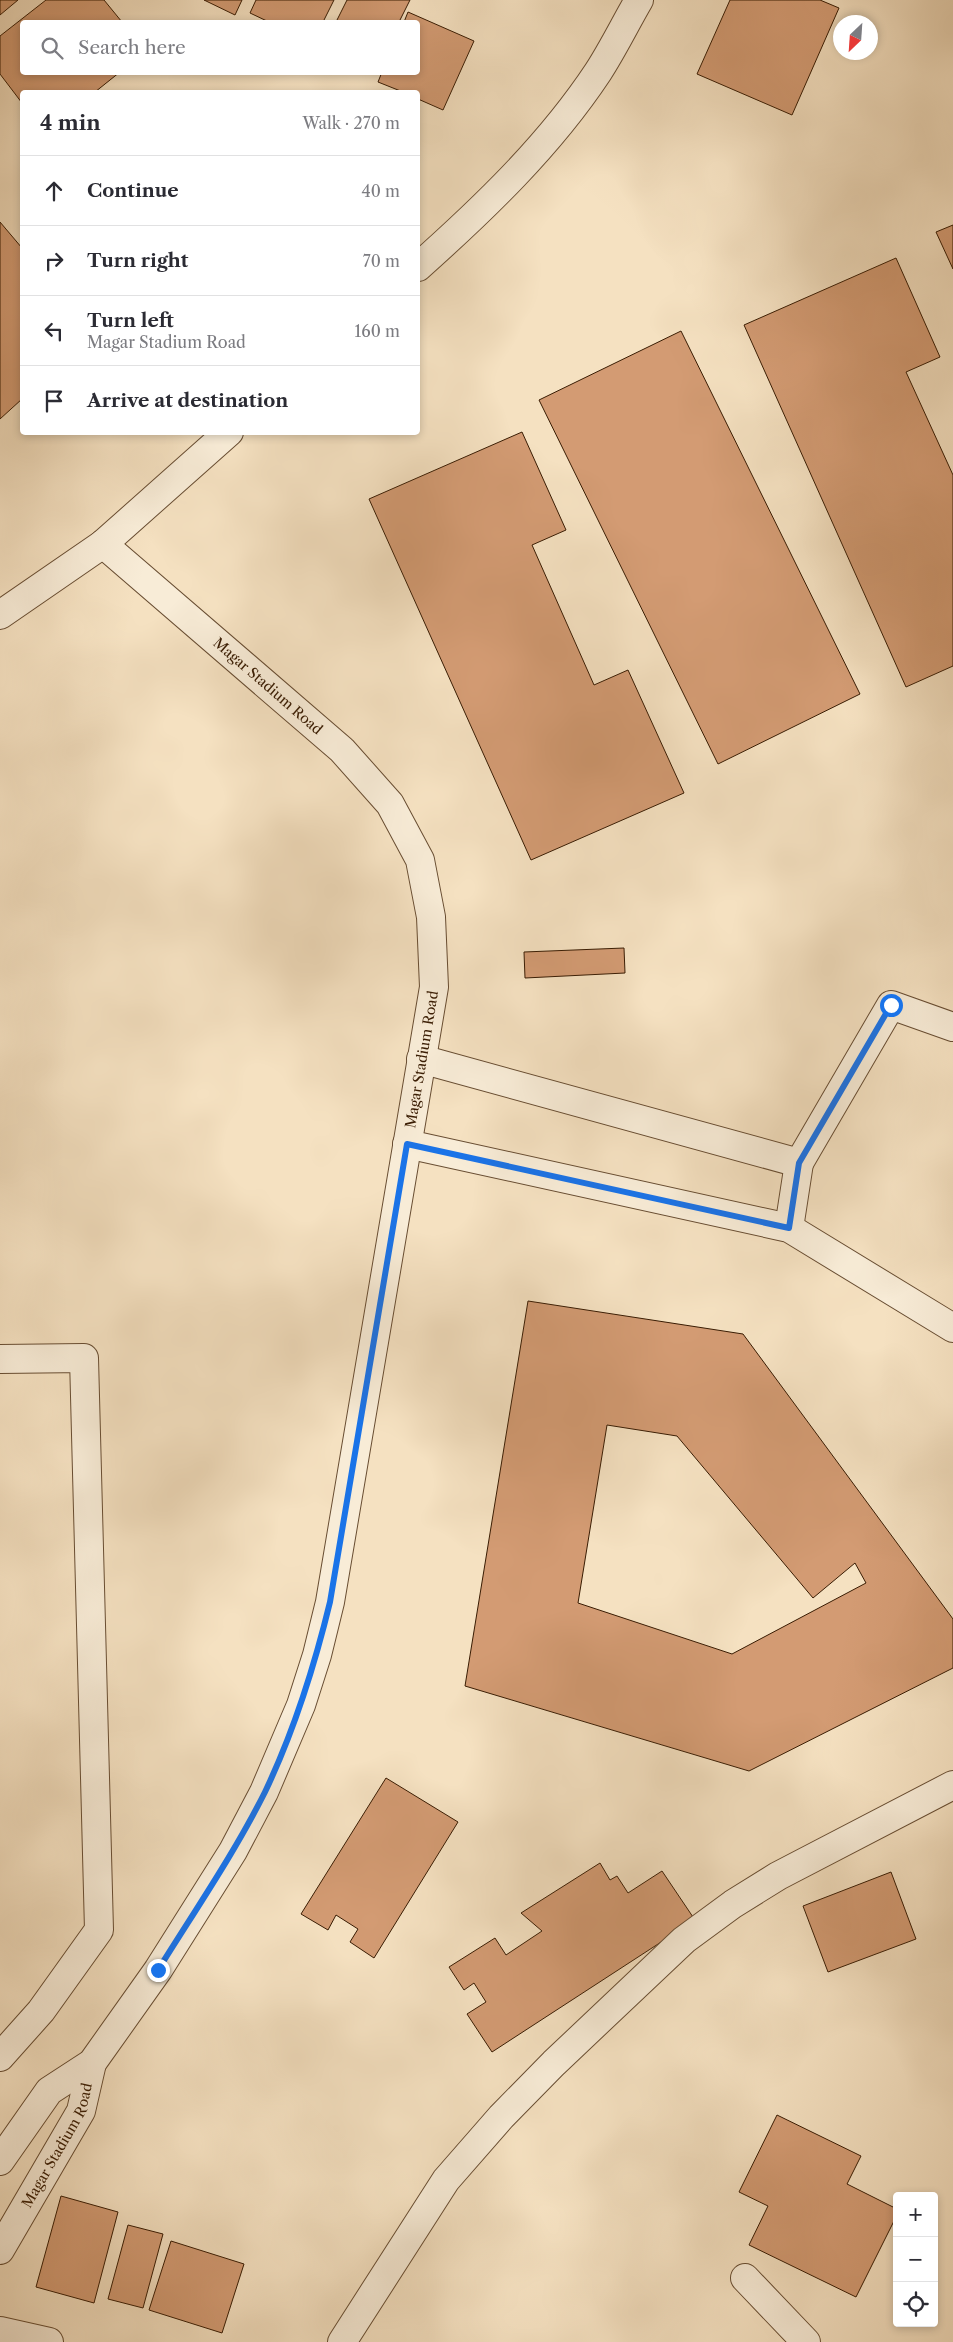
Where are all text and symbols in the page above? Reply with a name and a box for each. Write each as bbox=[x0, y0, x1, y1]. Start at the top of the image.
north arrow bbox=[833, 15, 878, 60]
search box bbox=[20, 20, 420, 75]
icon: search bbox=[38, 34, 66, 62]
text: Search here bbox=[78, 36, 186, 59]
text: 4 min bbox=[40, 110, 101, 135]
text: Walk · 270 m bbox=[302, 113, 400, 133]
icon: ahead bbox=[40, 177, 68, 205]
text: Continue bbox=[87, 179, 179, 202]
text: 40 m bbox=[361, 181, 400, 201]
icon: right bbox=[40, 247, 68, 275]
text: Turn right bbox=[87, 249, 188, 272]
text: 70 m bbox=[363, 251, 400, 271]
text: Turn left bbox=[87, 309, 174, 332]
icon: left bbox=[40, 317, 68, 345]
text: 160 m bbox=[355, 321, 400, 341]
text: Magar Stadium Road bbox=[87, 332, 246, 352]
icon: arrive bbox=[40, 387, 68, 415]
text: Arrive at destination bbox=[87, 389, 288, 412]
street label: Magar Stadium Road bbox=[210, 634, 327, 739]
street label: Magar Stadium Road bbox=[401, 989, 442, 1130]
route start bbox=[880, 994, 903, 1017]
route end bbox=[147, 1959, 170, 1982]
street label: Magar Stadium Road bbox=[18, 2081, 96, 2211]
map controls bbox=[893, 2192, 938, 2327]
button: + bbox=[893, 2192, 938, 2237]
button: − bbox=[893, 2237, 938, 2282]
button: locate bbox=[893, 2282, 938, 2327]

